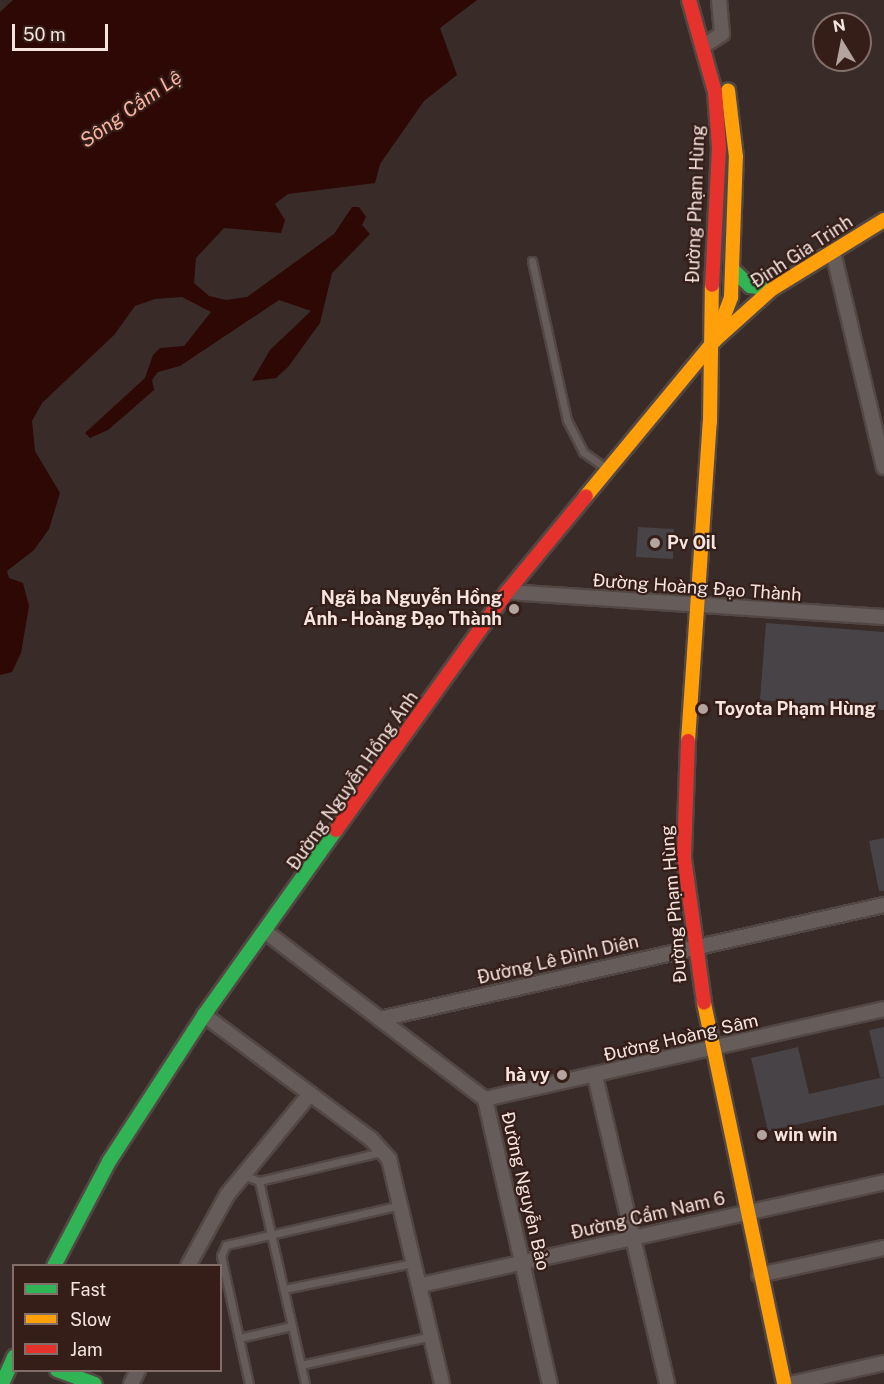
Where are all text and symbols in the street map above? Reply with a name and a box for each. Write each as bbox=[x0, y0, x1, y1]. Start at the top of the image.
scale bar bbox=[15, 12, 111, 50]
north arrow bbox=[812, 12, 872, 72]
text: N bbox=[831, 15, 847, 36]
text: 50 m bbox=[23, 24, 66, 45]
water label: Sông Cẩm Lệ bbox=[75, 65, 187, 153]
street label: Đường Phạm Hùng bbox=[682, 124, 710, 284]
street label: Đinh Gia Trinh bbox=[747, 211, 857, 293]
place label: Pv Oil bbox=[667, 532, 717, 554]
marker: Pv Oil bbox=[648, 536, 662, 550]
street label: Đường Hoàng Đạo Thành bbox=[592, 570, 802, 606]
place label: Ngã ba Nguyễn Hồng Ánh - Hoàng Đạo Thành bbox=[301, 588, 502, 630]
marker: Ngã ba Nguyễn Hồng Ánh - Hoàng Đạo Thành bbox=[507, 602, 521, 616]
street label: Đường Nguyễn Hồng Ánh bbox=[283, 687, 423, 875]
place label: Toyota Phạm Hùng bbox=[715, 698, 876, 720]
marker: Toyota Phạm Hùng bbox=[696, 702, 710, 716]
street label: Đường Phạm Hùng bbox=[656, 824, 692, 984]
street label: Đường Lê Đình Diên bbox=[475, 931, 641, 989]
street label: Đường Hoàng Sâm bbox=[602, 1010, 760, 1066]
place label: hà vy bbox=[505, 1064, 550, 1086]
marker: hà vy bbox=[555, 1068, 569, 1082]
street label: Đường Nguyễn Bảo bbox=[496, 1109, 554, 1273]
place label: win win bbox=[774, 1124, 838, 1146]
marker: win win bbox=[755, 1128, 769, 1142]
street label: Đường Cẩm Nam 6 bbox=[569, 1188, 727, 1244]
legend bbox=[12, 1264, 222, 1372]
text: Fast bbox=[70, 1279, 106, 1300]
text: Slow bbox=[70, 1309, 111, 1330]
text: Jam bbox=[70, 1339, 103, 1360]

